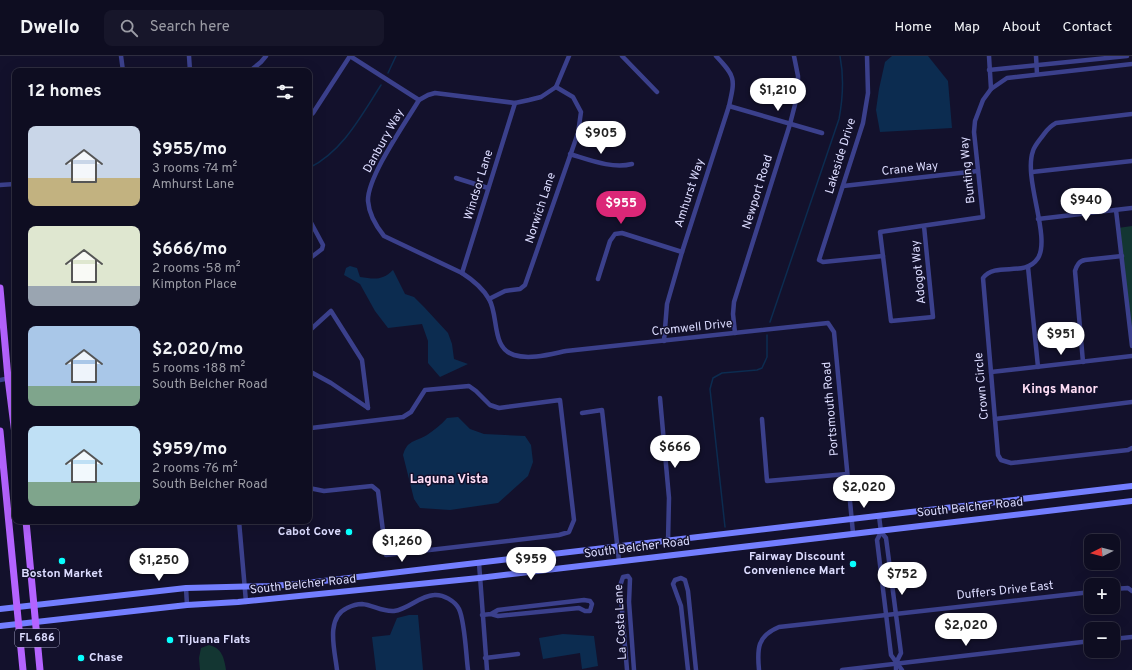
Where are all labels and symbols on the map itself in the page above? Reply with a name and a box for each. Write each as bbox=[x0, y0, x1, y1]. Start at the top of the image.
pin: $1,210 bbox=[745, 78, 811, 112]
street label: Danbury Way bbox=[360, 106, 408, 176]
street label: Lakeside Drive bbox=[822, 116, 860, 196]
pin: $905 bbox=[577, 121, 625, 155]
street label: Bunting Way bbox=[957, 136, 979, 204]
street label: Windsor Lane bbox=[461, 148, 497, 222]
street label: Newport Road bbox=[739, 153, 777, 231]
street label: Amhurst Way bbox=[671, 157, 709, 229]
street label: Crane Way bbox=[881, 158, 939, 180]
street label: Norwich Lane bbox=[522, 171, 560, 245]
pin: $940 bbox=[1062, 188, 1110, 222]
pin: $955 bbox=[597, 191, 645, 225]
street label: Adogot Way bbox=[908, 239, 930, 305]
street label: Cromwell Drive bbox=[651, 316, 733, 340]
pin: $951 bbox=[1037, 322, 1085, 356]
street label: Crown Circle bbox=[971, 352, 993, 420]
street label: Portsmouth Road bbox=[819, 361, 843, 457]
district label: Kings Manor bbox=[1022, 382, 1099, 398]
pin: $666 bbox=[651, 435, 699, 469]
district label: Laguna Vista bbox=[410, 472, 488, 488]
pin: $2,020 bbox=[831, 475, 897, 509]
street label: South Belcher Road bbox=[916, 494, 1024, 522]
place label: Cabot Cove bbox=[278, 524, 341, 540]
marker: Cabot Cove bbox=[344, 527, 354, 537]
pin: $1,260 bbox=[369, 529, 435, 563]
street label: South Belcher Road bbox=[583, 534, 691, 562]
north arrow bbox=[1084, 534, 1120, 570]
pin: $959 bbox=[507, 547, 555, 581]
pin: $1,250 bbox=[126, 548, 192, 582]
place label: Fairway Discount Convenience Mart bbox=[744, 549, 845, 579]
marker: Boston Market bbox=[57, 556, 67, 566]
marker: Fairway Discount Convenience Mart bbox=[848, 559, 858, 569]
pin: $752 bbox=[878, 562, 926, 596]
place label: Boston Market bbox=[21, 566, 103, 582]
street label: South Belcher Road bbox=[249, 571, 357, 599]
street label: Duffers Drive East bbox=[956, 578, 1054, 604]
street label: La Costa Lane bbox=[611, 584, 631, 660]
pin: $2,020 bbox=[933, 613, 999, 647]
road number: FL 686 bbox=[15, 629, 59, 647]
place label: Tijuana Flats bbox=[178, 632, 251, 648]
marker: Tijuana Flats bbox=[165, 635, 175, 645]
place label: Chase bbox=[89, 650, 123, 666]
marker: Chase bbox=[76, 653, 86, 663]

